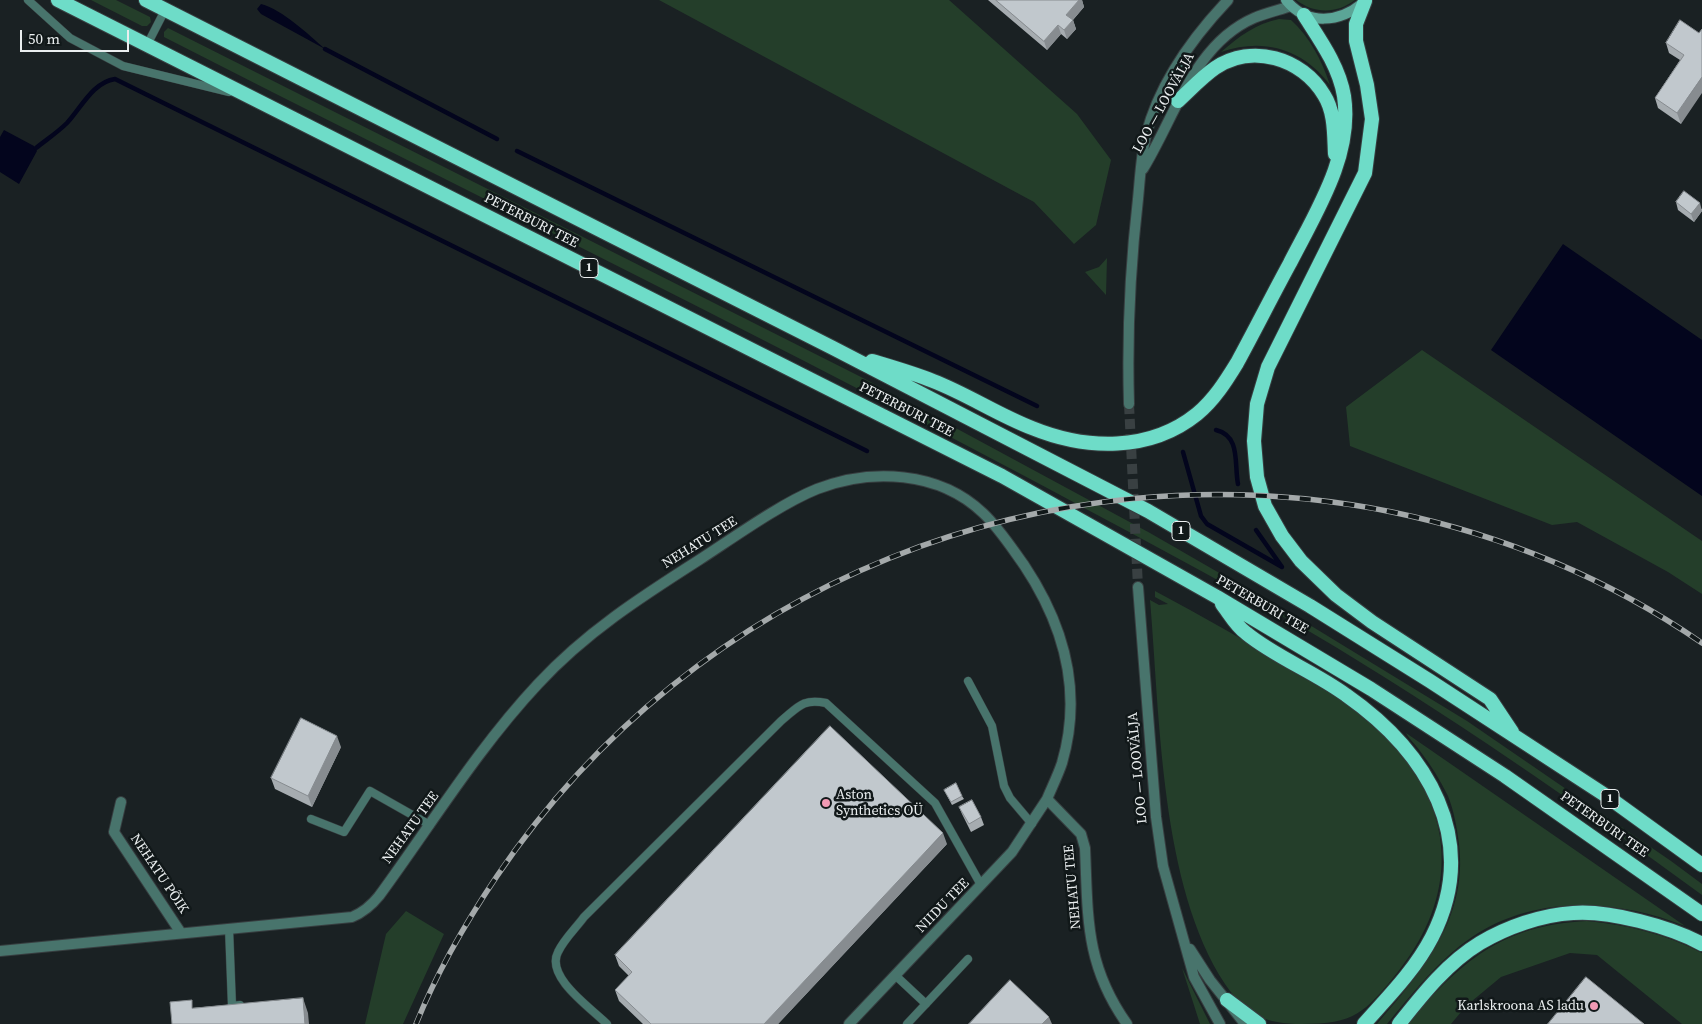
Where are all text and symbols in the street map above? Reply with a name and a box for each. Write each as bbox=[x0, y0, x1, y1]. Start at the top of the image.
scale bar bbox=[22, 20, 131, 52]
text: 50 m bbox=[28, 28, 60, 49]
street label: LOO — LOOVÄLJA bbox=[1129, 50, 1199, 156]
street label: PETERBURI TEE bbox=[481, 190, 581, 252]
road number: 1 bbox=[580, 258, 598, 278]
street label: PETERBURI TEE bbox=[856, 379, 956, 441]
street label: NEHATU TEE bbox=[659, 513, 741, 573]
road number: 1 bbox=[1172, 522, 1190, 540]
street label: PETERBURI TEE bbox=[1213, 572, 1311, 638]
street label: LOO — LOOVÄLJA bbox=[1125, 711, 1151, 825]
place label: Aston Synthetics OÜ bbox=[836, 787, 923, 820]
street label: PETERBURI TEE bbox=[1557, 788, 1651, 862]
street label: NEHATU TEE bbox=[379, 789, 443, 867]
road number: 1 bbox=[1601, 790, 1619, 809]
marker: Aston Synthetics OÜ bbox=[820, 797, 832, 809]
street label: NEHATU PÕIK bbox=[126, 831, 192, 917]
street label: NEHATU TEE bbox=[1061, 844, 1085, 930]
street label: NIIDU TEE bbox=[913, 875, 973, 937]
place label: Karlskroona AS ladu bbox=[1457, 998, 1584, 1014]
marker: Karlskroona AS ladu bbox=[1588, 1000, 1600, 1012]

